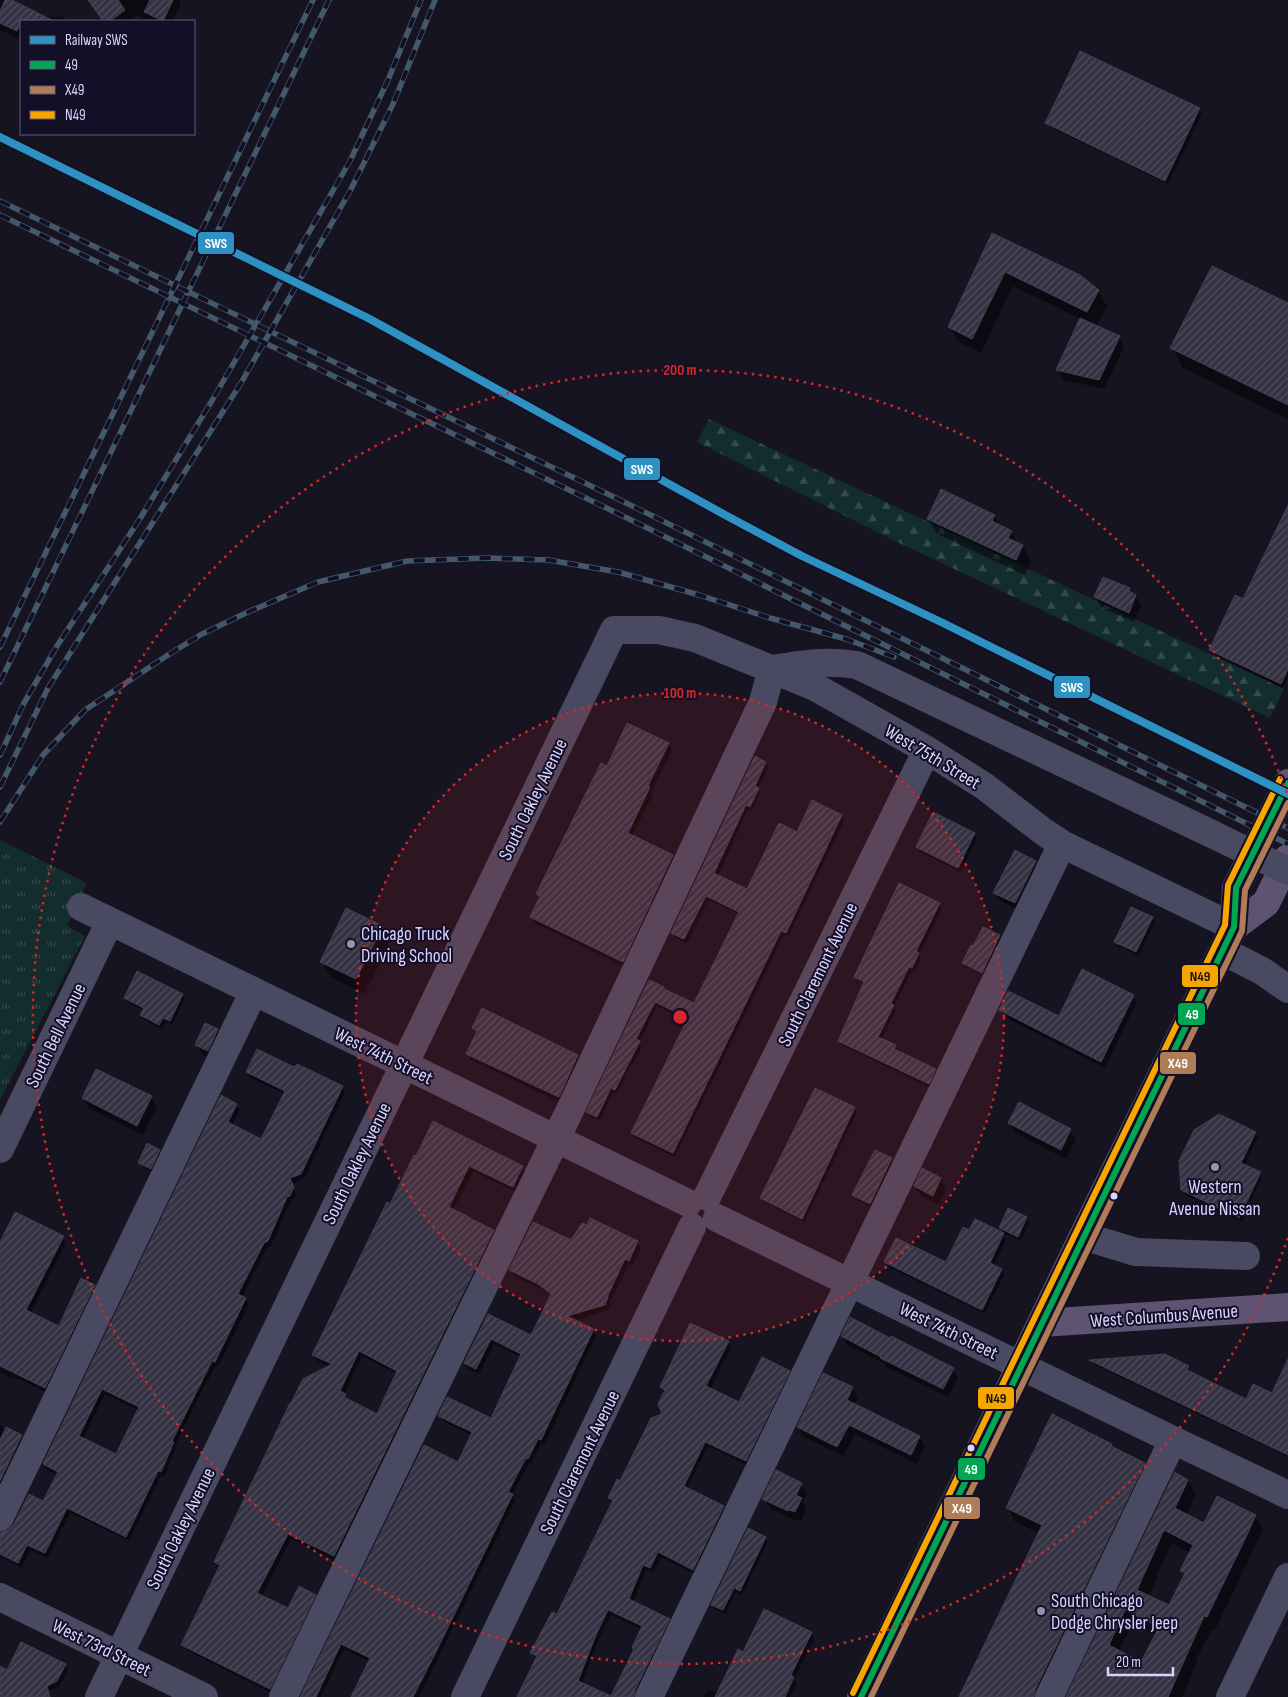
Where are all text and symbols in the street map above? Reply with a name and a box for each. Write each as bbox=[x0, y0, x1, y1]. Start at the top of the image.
legend bbox=[20, 20, 195, 135]
text: Railway SWS bbox=[65, 31, 128, 50]
text: 49 bbox=[65, 56, 78, 75]
text: X49 bbox=[64, 81, 84, 100]
text: N49 bbox=[65, 106, 86, 125]
line badge: SWS bbox=[197, 231, 235, 255]
text: SWS bbox=[205, 235, 227, 252]
text: 200 m bbox=[663, 361, 697, 380]
line badge: SWS bbox=[623, 457, 661, 481]
text: SWS bbox=[631, 461, 653, 478]
line badge: SWS bbox=[1053, 675, 1091, 699]
text: SWS bbox=[1061, 679, 1083, 696]
text: 100 m bbox=[664, 684, 696, 703]
street label: West 75th Street bbox=[880, 720, 984, 795]
street label: South Oakley Avenue bbox=[494, 735, 573, 864]
street label: South Claremont Avenue bbox=[774, 899, 863, 1050]
place label: Chicago Truck Driving School bbox=[361, 923, 452, 968]
marker: Chicago Truck Driving School bbox=[345, 938, 357, 950]
line badge: N49 bbox=[1181, 964, 1219, 988]
text: N49 bbox=[1190, 968, 1211, 985]
street label: South Bell Avenue bbox=[21, 980, 92, 1092]
line badge: 49 bbox=[1177, 1002, 1206, 1026]
text: 49 bbox=[1185, 1006, 1199, 1023]
centre of rings bbox=[671, 1008, 689, 1026]
street label: West 74th Street bbox=[330, 1023, 437, 1090]
line badge: X49 bbox=[1159, 1051, 1197, 1075]
text: X49 bbox=[1167, 1055, 1188, 1072]
street label: South Oakley Avenue bbox=[318, 1099, 397, 1228]
marker: Western Avenue Nissan bbox=[1209, 1161, 1221, 1173]
place label: Western Avenue Nissan bbox=[1168, 1176, 1261, 1221]
unlabelled marker bbox=[1109, 1191, 1119, 1201]
street label: West 74th Street bbox=[895, 1298, 1002, 1365]
street label: West Columbus Avenue bbox=[1089, 1300, 1239, 1333]
line badge: N49 bbox=[977, 1386, 1015, 1410]
street label: South Claremont Avenue bbox=[536, 1387, 625, 1538]
text: N49 bbox=[986, 1390, 1007, 1407]
unlabelled marker bbox=[966, 1443, 976, 1453]
line badge: 49 bbox=[957, 1457, 986, 1481]
text: 49 bbox=[964, 1461, 978, 1478]
street label: South Oakley Avenue bbox=[142, 1464, 221, 1593]
line badge: X49 bbox=[943, 1496, 981, 1520]
text: X49 bbox=[951, 1500, 972, 1517]
place label: South Chicago Dodge Chrysler Jeep bbox=[1051, 1590, 1178, 1635]
marker: South Chicago Dodge Chrysler Jeep bbox=[1035, 1605, 1047, 1617]
street label: West 73rd Street bbox=[48, 1615, 155, 1682]
scale bar bbox=[1108, 1644, 1173, 1676]
text: 20 m bbox=[1116, 1653, 1141, 1672]

